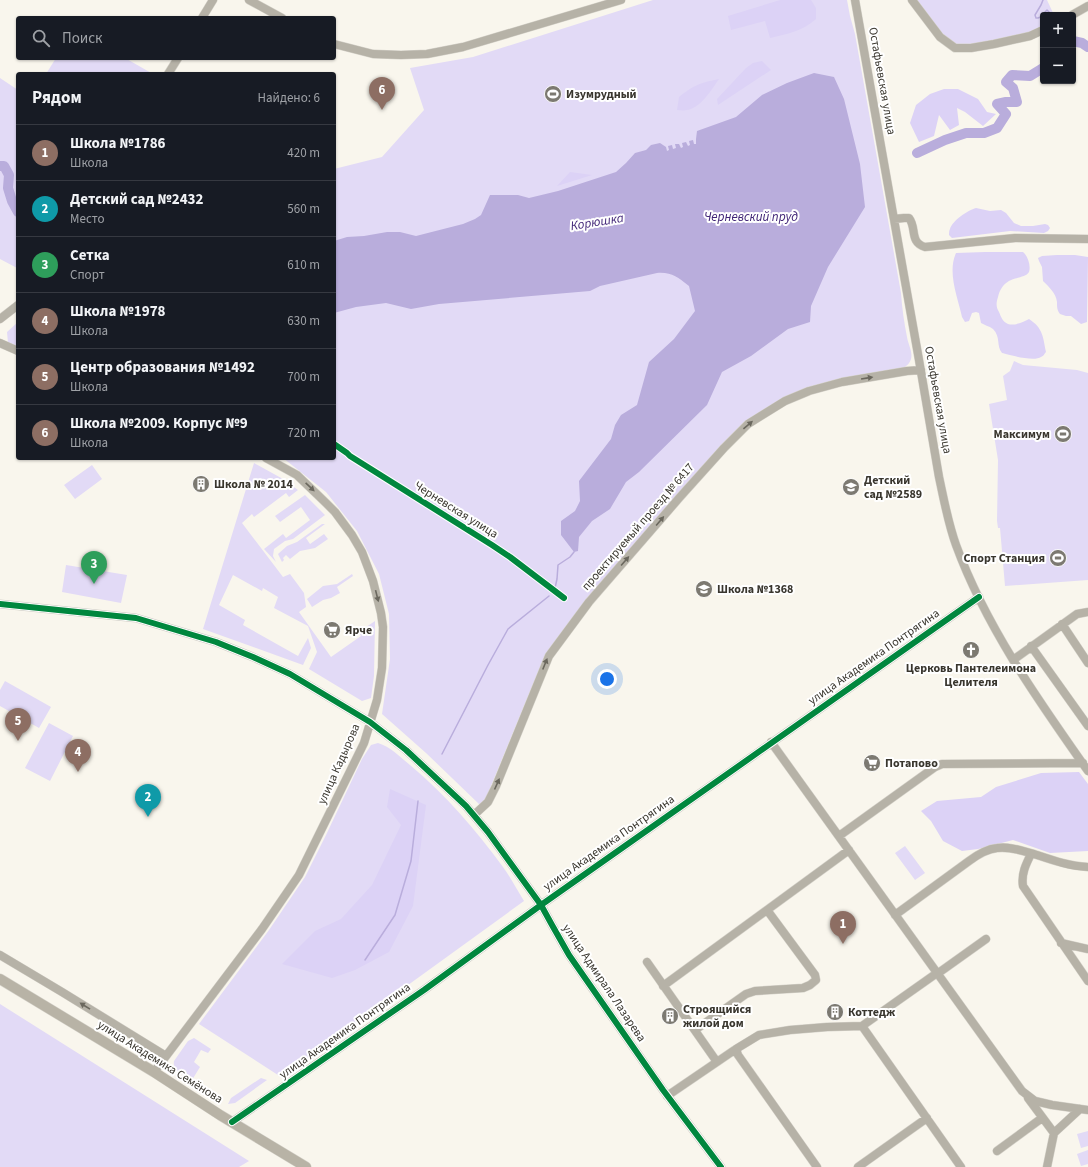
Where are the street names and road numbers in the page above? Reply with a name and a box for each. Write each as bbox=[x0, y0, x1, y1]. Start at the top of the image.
street label: Остафьевская улица bbox=[864, 26, 900, 136]
street label: Остафьевская улица bbox=[920, 345, 956, 455]
street label: проектируемый проезд № 6417 bbox=[578, 460, 698, 594]
street label: Черневская улица bbox=[411, 477, 501, 543]
street label: улица Академика Понтрягина bbox=[805, 605, 943, 709]
street label: улица Кадырова bbox=[314, 721, 364, 807]
street label: улица Академика Понтрягина bbox=[540, 791, 678, 895]
street label: улица Адмирала Лазарева bbox=[558, 921, 650, 1045]
street label: улица Академика Понтрягина bbox=[276, 979, 414, 1083]
street label: улица Академика Семёнова bbox=[94, 1016, 226, 1108]

